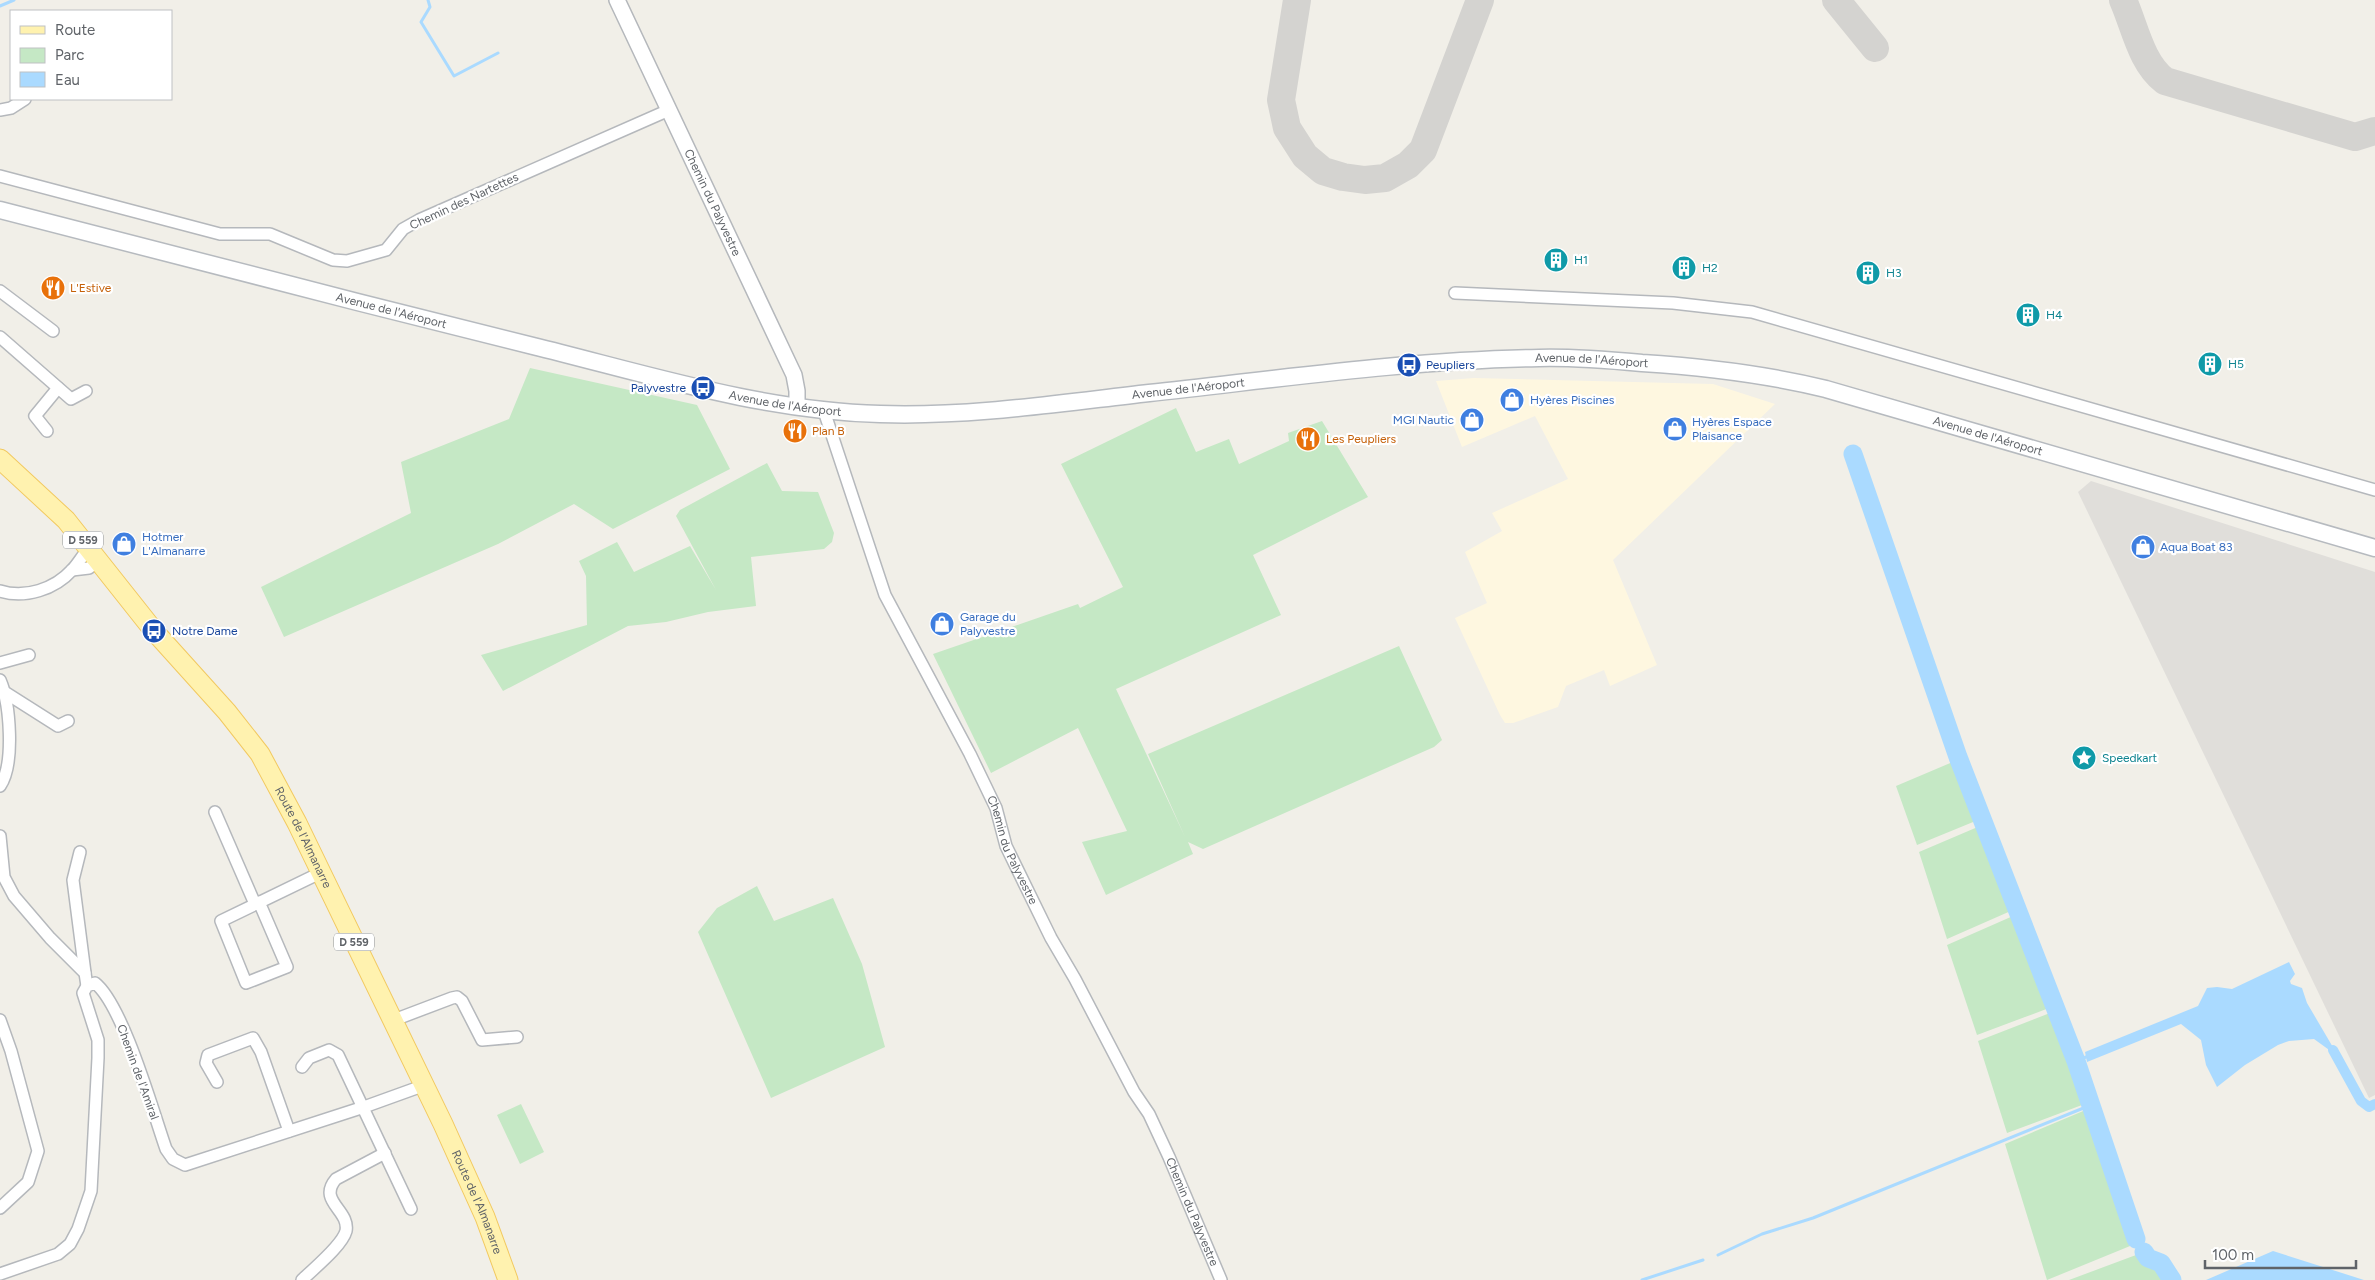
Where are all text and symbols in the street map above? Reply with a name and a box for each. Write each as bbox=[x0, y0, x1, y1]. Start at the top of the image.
legend bbox=[10, 10, 172, 100]
text: Route bbox=[55, 21, 95, 39]
text: Parc bbox=[55, 46, 84, 64]
text: Eau bbox=[55, 71, 80, 89]
street label: Chemin du Palyvestre bbox=[681, 147, 744, 259]
street label: Chemin des Nartettes bbox=[407, 169, 521, 232]
building icon: H1 bbox=[1543, 247, 1569, 273]
place label: H1 bbox=[1574, 253, 1588, 267]
building icon: H2 bbox=[1671, 255, 1697, 281]
building icon: H3 bbox=[1855, 260, 1881, 286]
place label: H2 bbox=[1702, 261, 1718, 275]
place label: H3 bbox=[1886, 266, 1902, 280]
restaurant icon: L'Estive bbox=[40, 275, 66, 301]
place label: L'Estive bbox=[70, 281, 112, 295]
street label: Avenue de l'Aéroport bbox=[335, 290, 448, 331]
building icon: H4 bbox=[2015, 302, 2041, 328]
place label: H4 bbox=[2046, 308, 2063, 322]
street label: Avenue de l'Aéroport bbox=[1535, 351, 1649, 370]
building icon: H5 bbox=[2197, 351, 2223, 377]
bus stop icon: Peupliers bbox=[1396, 352, 1422, 378]
place label: H5 bbox=[2228, 357, 2244, 371]
place label: Peupliers bbox=[1426, 358, 1475, 372]
bus stop icon: Palyvestre bbox=[690, 375, 716, 401]
street label: Avenue de l'Aéroport bbox=[1131, 375, 1246, 402]
place label: Palyvestre bbox=[631, 381, 686, 395]
shop icon: Hyères Piscines bbox=[1499, 387, 1525, 413]
street label: Avenue de l'Aéroport bbox=[728, 388, 842, 419]
place label: Hyères Piscines bbox=[1530, 393, 1615, 407]
shop icon: MGI Nautic bbox=[1459, 407, 1485, 433]
place label: MGI Nautic bbox=[1393, 413, 1454, 427]
street label: Avenue de l'Aéroport bbox=[1931, 413, 2045, 459]
place label: Hyères Espace Plaisance bbox=[1692, 415, 1772, 443]
shop icon: Hyères Espace Plaisance bbox=[1662, 416, 1688, 442]
restaurant icon: Plan B bbox=[782, 418, 808, 444]
place label: Plan B bbox=[812, 424, 845, 438]
restaurant icon: Les Peupliers bbox=[1295, 426, 1321, 452]
place label: Les Peupliers bbox=[1326, 432, 1397, 446]
place label: Hotmer L'Almanarre bbox=[142, 530, 206, 558]
shop icon: Hotmer L'Almanarre bbox=[111, 531, 137, 557]
road number: D 559 bbox=[63, 532, 103, 548]
shop icon: Aqua Boat 83 bbox=[2130, 534, 2156, 560]
place label: Aqua Boat 83 bbox=[2160, 540, 2233, 554]
place label: Garage du Palyvestre bbox=[960, 610, 1016, 638]
shop icon: Garage du Palyvestre bbox=[929, 611, 955, 637]
bus stop icon: Notre Dame bbox=[141, 618, 167, 644]
place label: Notre Dame bbox=[172, 624, 238, 638]
place icon: Speedkart bbox=[2071, 745, 2097, 771]
place label: Speedkart bbox=[2102, 751, 2157, 765]
street label: Route de l'Almanarre bbox=[272, 784, 335, 891]
street label: Chemin du Palyvestre bbox=[984, 793, 1041, 907]
road number: D 559 bbox=[334, 934, 374, 950]
street label: Chemin de l'Amiral bbox=[114, 1023, 162, 1121]
street label: Route de l'Almanarre bbox=[449, 1148, 505, 1256]
street label: Chemin du Palyvestre bbox=[1163, 1155, 1222, 1269]
scale bar bbox=[2205, 1238, 2356, 1270]
text: 100 m bbox=[2212, 1246, 2254, 1264]

